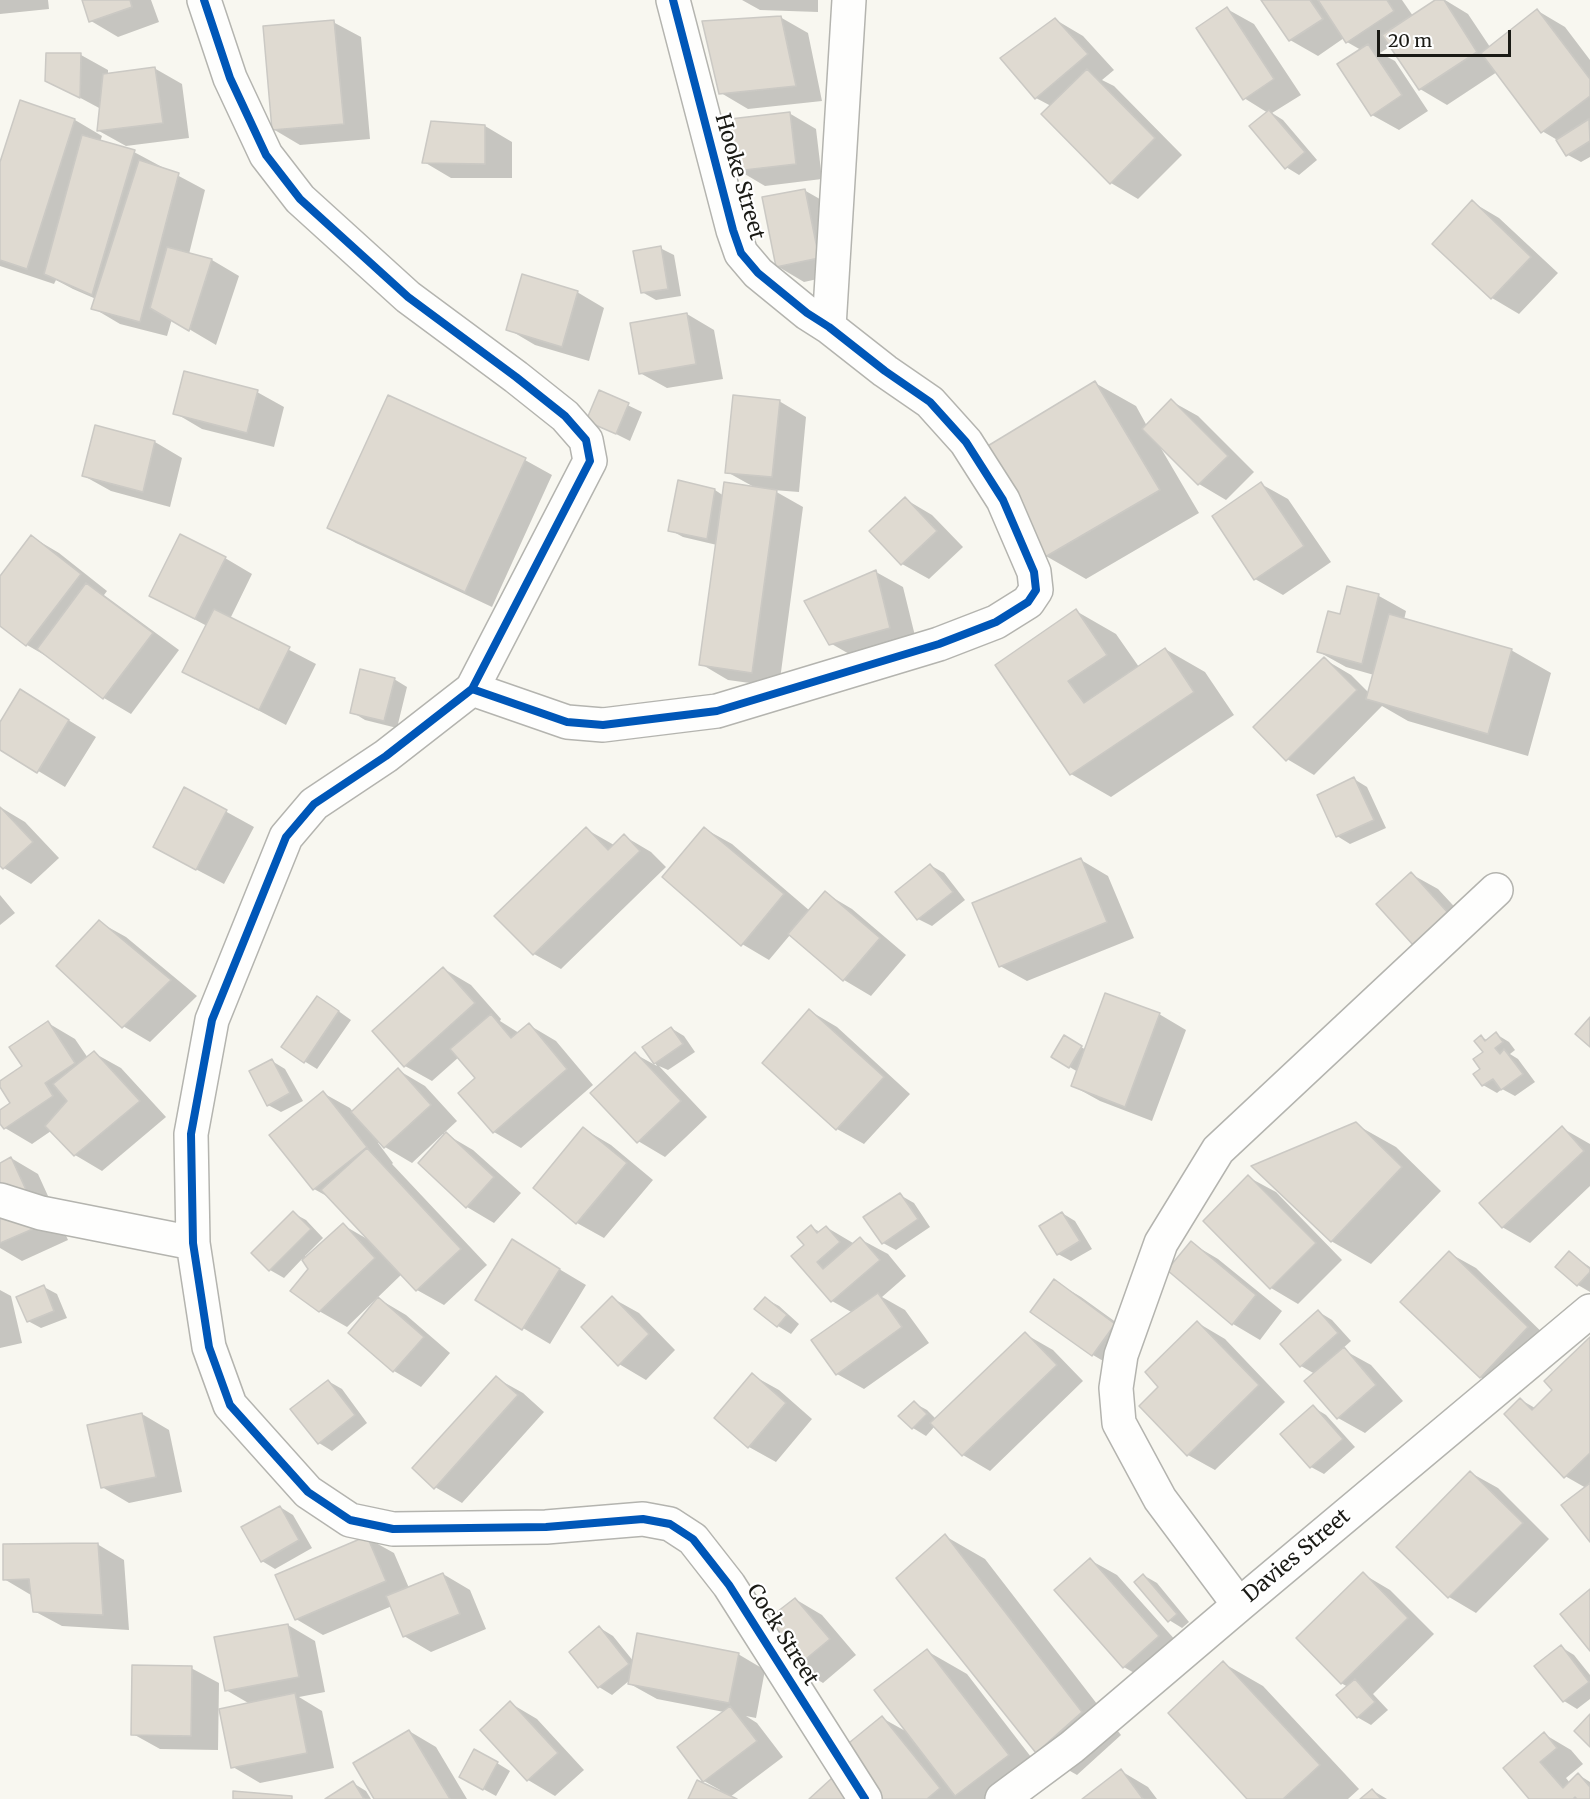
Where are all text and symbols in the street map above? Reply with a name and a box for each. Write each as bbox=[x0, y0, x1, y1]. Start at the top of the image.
scale bar bbox=[1380, 18, 1514, 56]
text: 20 m bbox=[1388, 29, 1432, 52]
street label: Hooke Street bbox=[709, 111, 769, 243]
street label: Davies Street bbox=[1238, 1504, 1356, 1608]
street label: Cock Street bbox=[741, 1580, 823, 1690]

